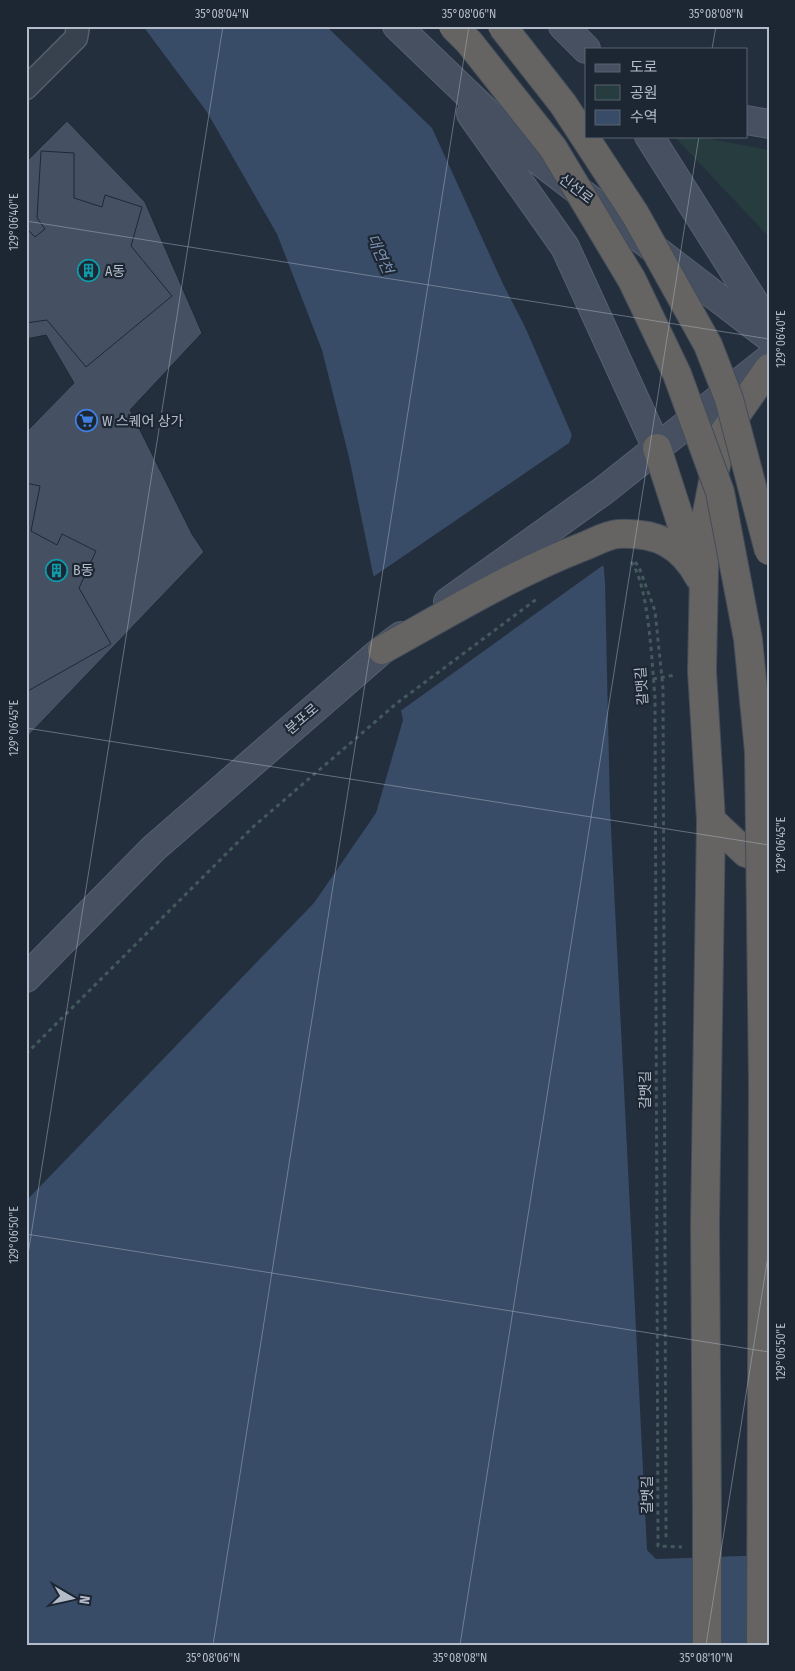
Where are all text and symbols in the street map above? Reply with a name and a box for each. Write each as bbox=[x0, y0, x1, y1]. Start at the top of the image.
text: 35°08'04"N bbox=[195, 7, 249, 21]
text: 35°08'06"N bbox=[442, 7, 496, 21]
text: 35°08'08"N bbox=[689, 7, 743, 21]
legend bbox=[585, 48, 748, 138]
text: 도로 bbox=[630, 58, 658, 76]
text: 공원 bbox=[630, 84, 658, 102]
text: 수역 bbox=[630, 108, 658, 126]
street label: 신선로 bbox=[556, 170, 597, 208]
text: 129°06'40"E bbox=[7, 193, 21, 251]
water label: 대연천 bbox=[363, 231, 398, 279]
building icon: A동 bbox=[77, 259, 101, 283]
place label: A동 bbox=[105, 263, 125, 280]
text: 129°06'40"E bbox=[774, 310, 788, 368]
supermarket icon: W 스퀘어 상가 bbox=[74, 409, 98, 433]
place label: W 스퀘어 상가 bbox=[102, 413, 184, 430]
building icon: B동 bbox=[45, 558, 69, 582]
place label: B동 bbox=[73, 562, 94, 579]
street label: 갈맷길 bbox=[632, 666, 652, 706]
text: 129°06'45"E bbox=[7, 700, 21, 756]
street label: 분포로 bbox=[282, 700, 322, 738]
text: 129°06'45"E bbox=[774, 817, 788, 873]
street label: 갈맷길 bbox=[637, 1071, 654, 1109]
text: 129°06'50"E bbox=[7, 1206, 21, 1264]
text: 129°06'50"E bbox=[774, 1323, 788, 1381]
street label: 갈맷길 bbox=[639, 1476, 656, 1514]
north arrow bbox=[48, 1574, 98, 1624]
text: N bbox=[75, 1594, 93, 1605]
text: 35°08'06"N bbox=[186, 1651, 240, 1665]
text: 35°08'08"N bbox=[433, 1651, 487, 1665]
text: 35°08'10"N bbox=[679, 1651, 733, 1665]

